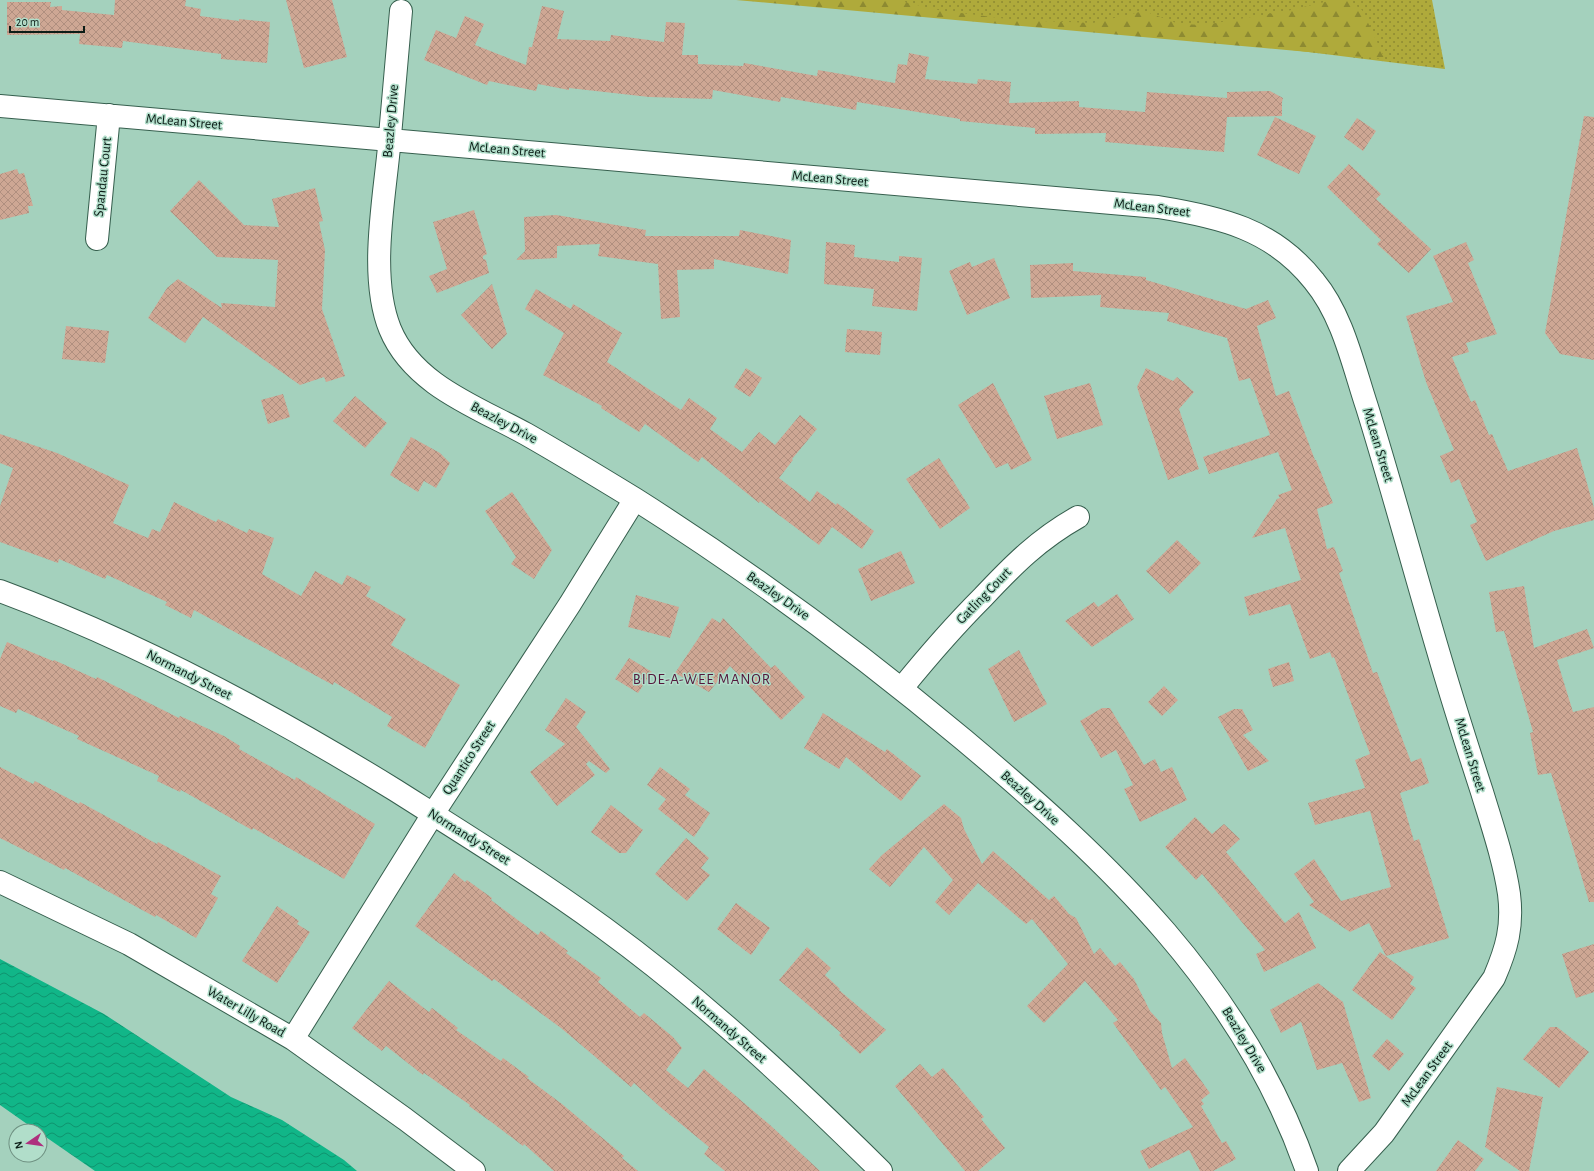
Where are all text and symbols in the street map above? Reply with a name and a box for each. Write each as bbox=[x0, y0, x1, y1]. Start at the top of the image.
scale bar bbox=[10, 8, 84, 34]
text: 20 m bbox=[16, 16, 39, 28]
street label: Beazley Drive bbox=[381, 84, 401, 158]
street label: McLean Street bbox=[145, 112, 223, 132]
street label: Spandau Court bbox=[92, 136, 114, 218]
street label: McLean Street bbox=[468, 140, 546, 160]
street label: McLean Street bbox=[791, 169, 869, 189]
street label: McLean Street bbox=[1113, 196, 1191, 220]
street label: Beazley Drive bbox=[468, 400, 540, 446]
street label: McLean Street bbox=[1360, 406, 1396, 484]
street label: Gatling Court bbox=[954, 565, 1014, 627]
street label: Beazley Drive bbox=[744, 569, 812, 623]
street label: Normandy Street bbox=[144, 647, 234, 703]
district label: BIDE-A-WEE MANOR bbox=[633, 672, 771, 687]
street label: McLean Street bbox=[1452, 716, 1488, 794]
street label: Quantico Street bbox=[440, 718, 498, 797]
street label: Beazley Drive bbox=[998, 768, 1062, 828]
street label: Normandy Street bbox=[426, 806, 513, 868]
street label: Water Lilly Road bbox=[204, 984, 288, 1040]
street label: Normandy Street bbox=[689, 994, 769, 1066]
street label: Beazley Drive bbox=[1219, 1005, 1269, 1075]
street label: McLean Street bbox=[1399, 1038, 1455, 1109]
north arrow bbox=[8, 1123, 48, 1163]
text: N bbox=[13, 1140, 25, 1150]

